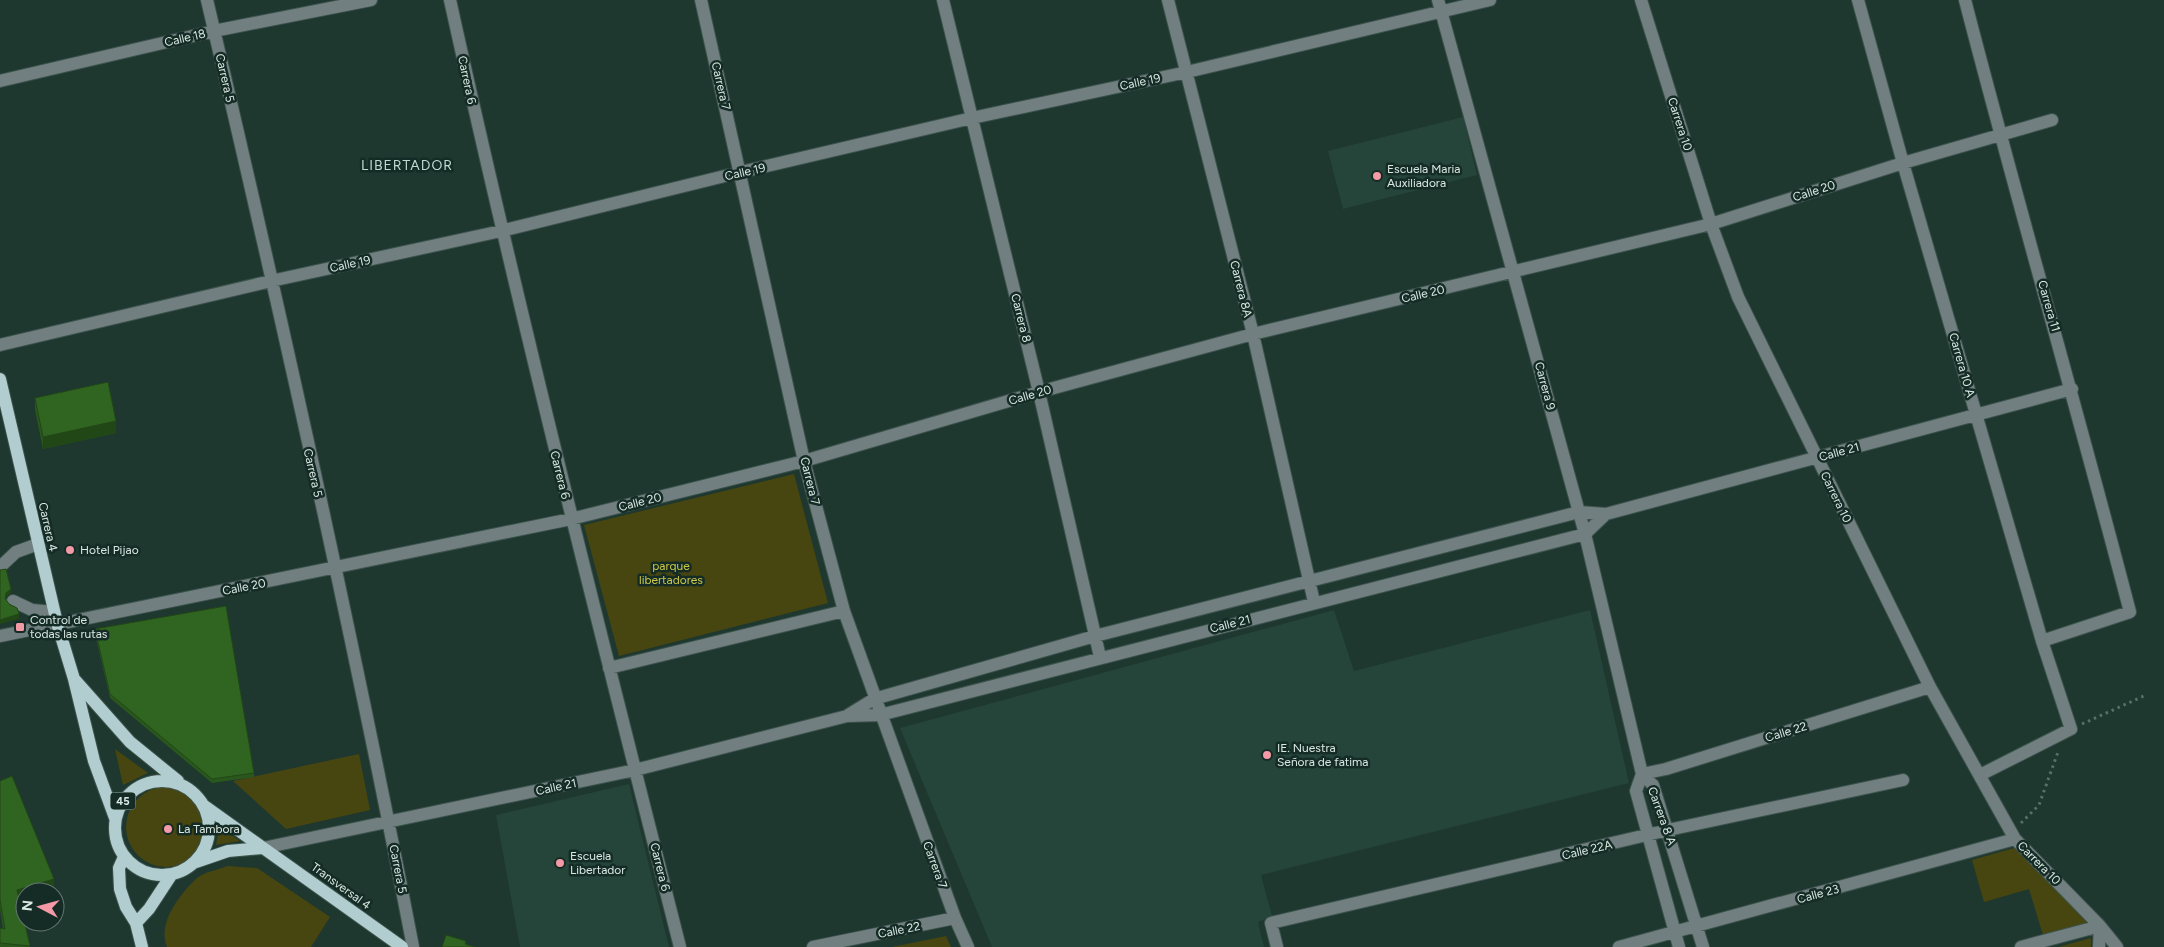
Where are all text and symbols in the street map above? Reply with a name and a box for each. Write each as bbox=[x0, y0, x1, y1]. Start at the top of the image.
street label: Calle 18 bbox=[163, 26, 207, 50]
street label: Carrera 5 bbox=[213, 52, 237, 104]
street label: Carrera 6 bbox=[455, 54, 479, 106]
street label: Carrera 7 bbox=[709, 61, 733, 112]
street label: Calle 19 bbox=[1118, 71, 1162, 93]
street label: Carrera 10 bbox=[1665, 96, 1695, 153]
district label: LIBERTADOR bbox=[361, 157, 453, 174]
street label: Calle 19 bbox=[723, 160, 767, 183]
place label: Escuela Maria Auxiliadora bbox=[1387, 162, 1460, 190]
marker: Escuela Maria Auxiliadora bbox=[1371, 170, 1383, 182]
street label: Calle 20 bbox=[1791, 177, 1837, 204]
street label: Calle 19 bbox=[328, 253, 372, 275]
street label: Carrera 8A bbox=[1227, 259, 1255, 319]
street label: Carrera 11 bbox=[2035, 279, 2063, 333]
street label: Calle 20 bbox=[1400, 282, 1446, 306]
street label: Carrera 8 bbox=[1008, 292, 1034, 344]
street label: Carrera 10 A bbox=[1946, 331, 1978, 399]
street label: Carrera 9 bbox=[1532, 360, 1558, 412]
street label: Calle 20 bbox=[1007, 382, 1053, 408]
street label: Calle 21 bbox=[1817, 440, 1861, 464]
street label: Carrera 5 bbox=[301, 447, 325, 499]
street label: Carrera 6 bbox=[547, 449, 573, 501]
street label: Carrera 7 bbox=[797, 456, 823, 507]
street label: Carrera 10 bbox=[1818, 469, 1855, 525]
street label: Calle 20 bbox=[617, 490, 663, 514]
street label: Carrera 4 bbox=[36, 501, 61, 553]
place label: Hotel Pijao bbox=[80, 543, 139, 557]
marker: Hotel Pijao bbox=[64, 544, 76, 556]
park label: parque libertadores bbox=[639, 559, 703, 587]
street label: Calle 20 bbox=[221, 576, 267, 598]
street label: Calle 21 bbox=[1208, 612, 1252, 636]
place label: Control de todas las rutas bbox=[30, 613, 108, 641]
marker: Control de todas las rutas bbox=[14, 621, 26, 633]
street label: Calle 22 bbox=[1763, 719, 1809, 745]
place label: IE. Nuestra Señora de fatima bbox=[1277, 741, 1368, 769]
marker: IE. Nuestra Señora de fatima bbox=[1261, 749, 1273, 761]
street label: Calle 21 bbox=[534, 776, 578, 798]
street label: Carrera 8 A bbox=[1645, 785, 1679, 847]
road number: 45 bbox=[110, 792, 136, 809]
place label: La Tambora bbox=[178, 822, 240, 836]
marker: La Tambora bbox=[162, 823, 174, 835]
street label: Calle 22A bbox=[1561, 837, 1613, 863]
street label: Carrera 10 bbox=[2015, 839, 2064, 888]
street label: Carrera 7 bbox=[920, 840, 950, 891]
street label: Carrera 6 bbox=[647, 841, 673, 893]
street label: Carrera 5 bbox=[386, 843, 410, 895]
place label: Escuela Libertador bbox=[570, 849, 625, 877]
marker: Escuela Libertador bbox=[554, 857, 566, 869]
street label: Transversal 4 bbox=[309, 860, 374, 913]
north arrow bbox=[15, 882, 65, 932]
street label: Calle 23 bbox=[1796, 882, 1840, 906]
text: N bbox=[19, 899, 37, 912]
street label: Calle 22 bbox=[877, 919, 921, 941]

